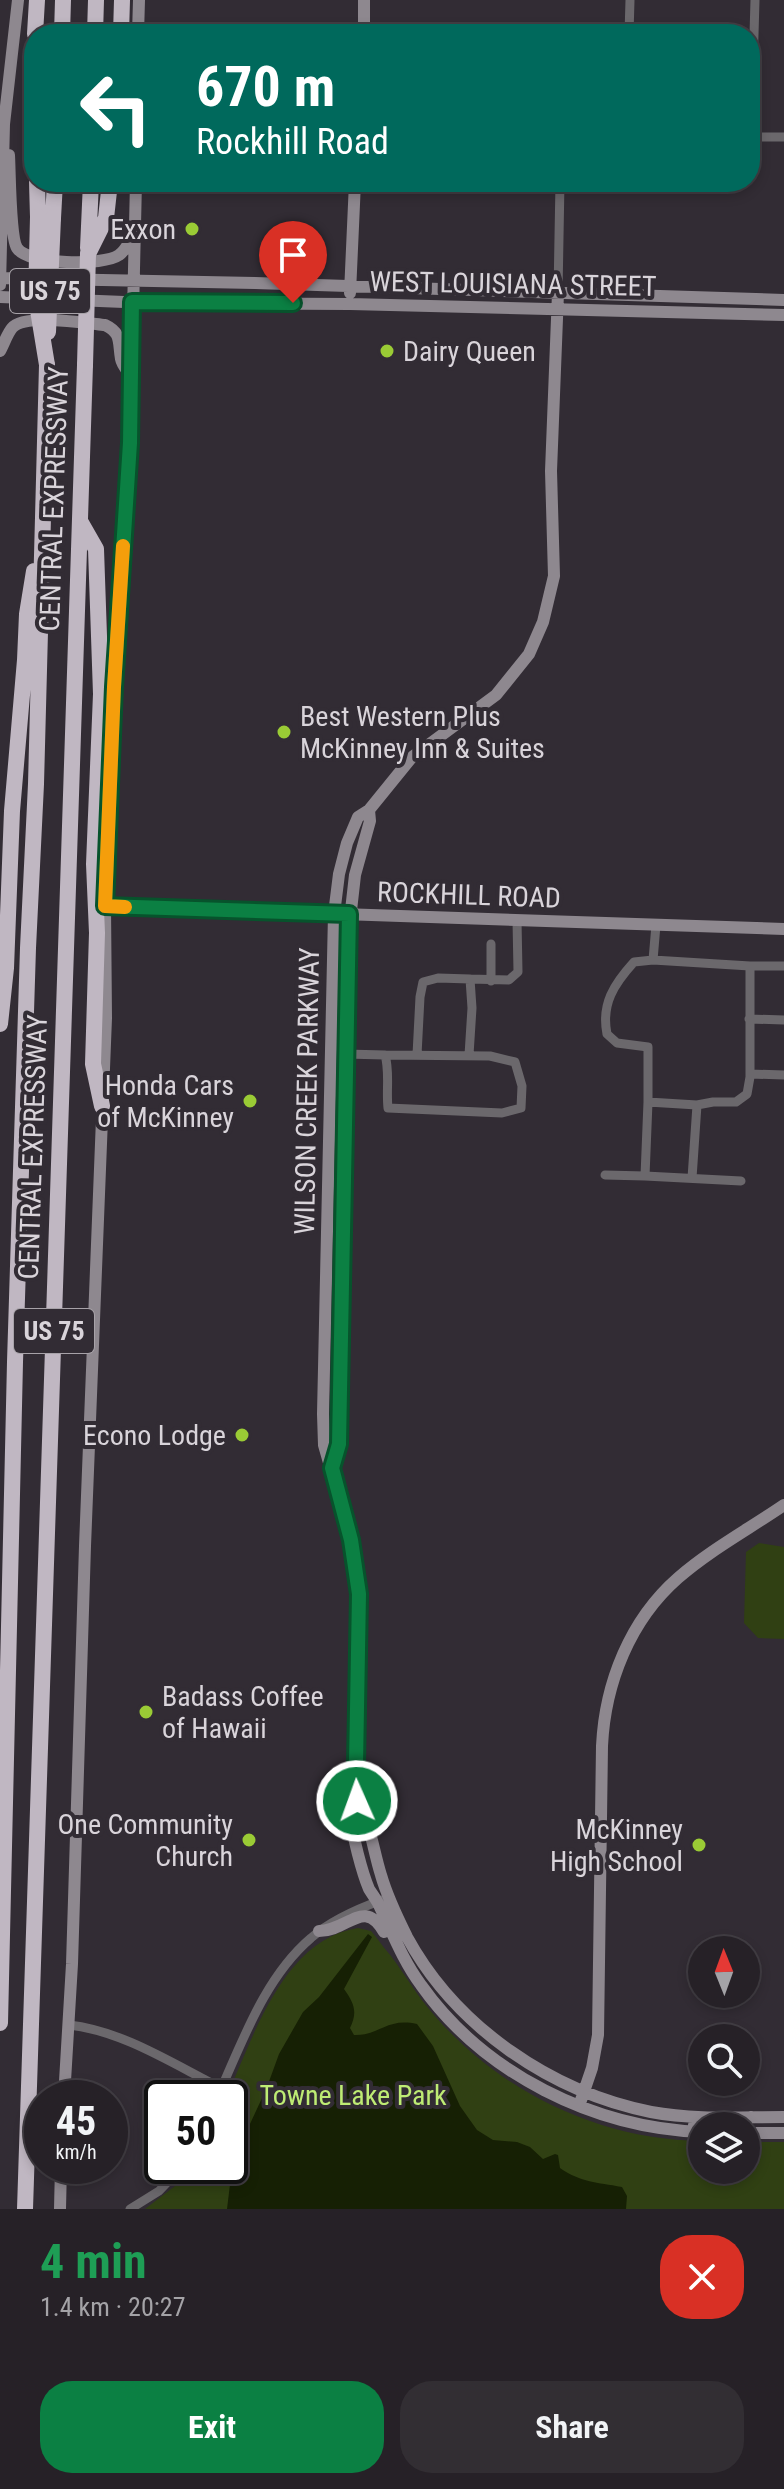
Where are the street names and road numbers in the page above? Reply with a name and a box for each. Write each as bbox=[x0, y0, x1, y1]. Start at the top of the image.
street label: WEST LOUISIANA STREET bbox=[369, 265, 657, 303]
road number: US 75 bbox=[10, 269, 90, 313]
street label: CENTRAL EXPRESSWAY bbox=[33, 366, 75, 632]
street label: ROCKHILL ROAD bbox=[377, 875, 561, 915]
street label: WILSON CREEK PARKWAY bbox=[288, 947, 326, 1235]
street label: CENTRAL EXPRESSWAY bbox=[12, 1014, 54, 1280]
road number: US 75 bbox=[14, 1309, 94, 1353]

